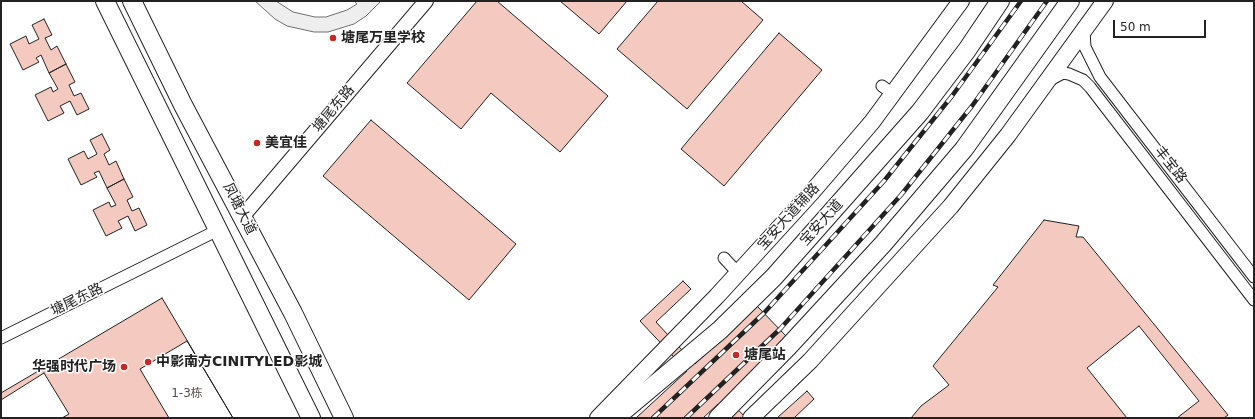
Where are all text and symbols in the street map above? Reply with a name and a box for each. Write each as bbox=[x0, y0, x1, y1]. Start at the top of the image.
scale bar bbox=[1115, 12, 1208, 38]
text: 50 m bbox=[1120, 20, 1151, 34]
place label: 塘尾万里学校 bbox=[341, 30, 425, 46]
marker: 塘尾万里学校 bbox=[328, 33, 338, 43]
street label: 塘尾东路 bbox=[310, 82, 358, 136]
place label: 美宜佳 bbox=[265, 135, 307, 151]
marker: 美宜佳 bbox=[252, 138, 262, 148]
street label: 丰宝路 bbox=[1150, 143, 1190, 187]
street label: 凤塘大道 bbox=[219, 180, 259, 238]
street label: 宝安大道辅路 bbox=[755, 180, 823, 254]
street label: 宝安大道 bbox=[797, 197, 847, 249]
street label: 塘尾东路 bbox=[48, 280, 106, 320]
place label: 塘尾站 bbox=[744, 347, 786, 363]
marker: 塘尾站 bbox=[731, 350, 741, 360]
place label: 中影南方CINITYLED影城 bbox=[156, 354, 322, 370]
marker: 中影南方CINITYLED影城 bbox=[143, 357, 153, 367]
place label: 华强时代广场 bbox=[32, 359, 116, 375]
marker: 华强时代广场 bbox=[119, 362, 129, 372]
house number: 1-3栋 bbox=[171, 387, 203, 401]

